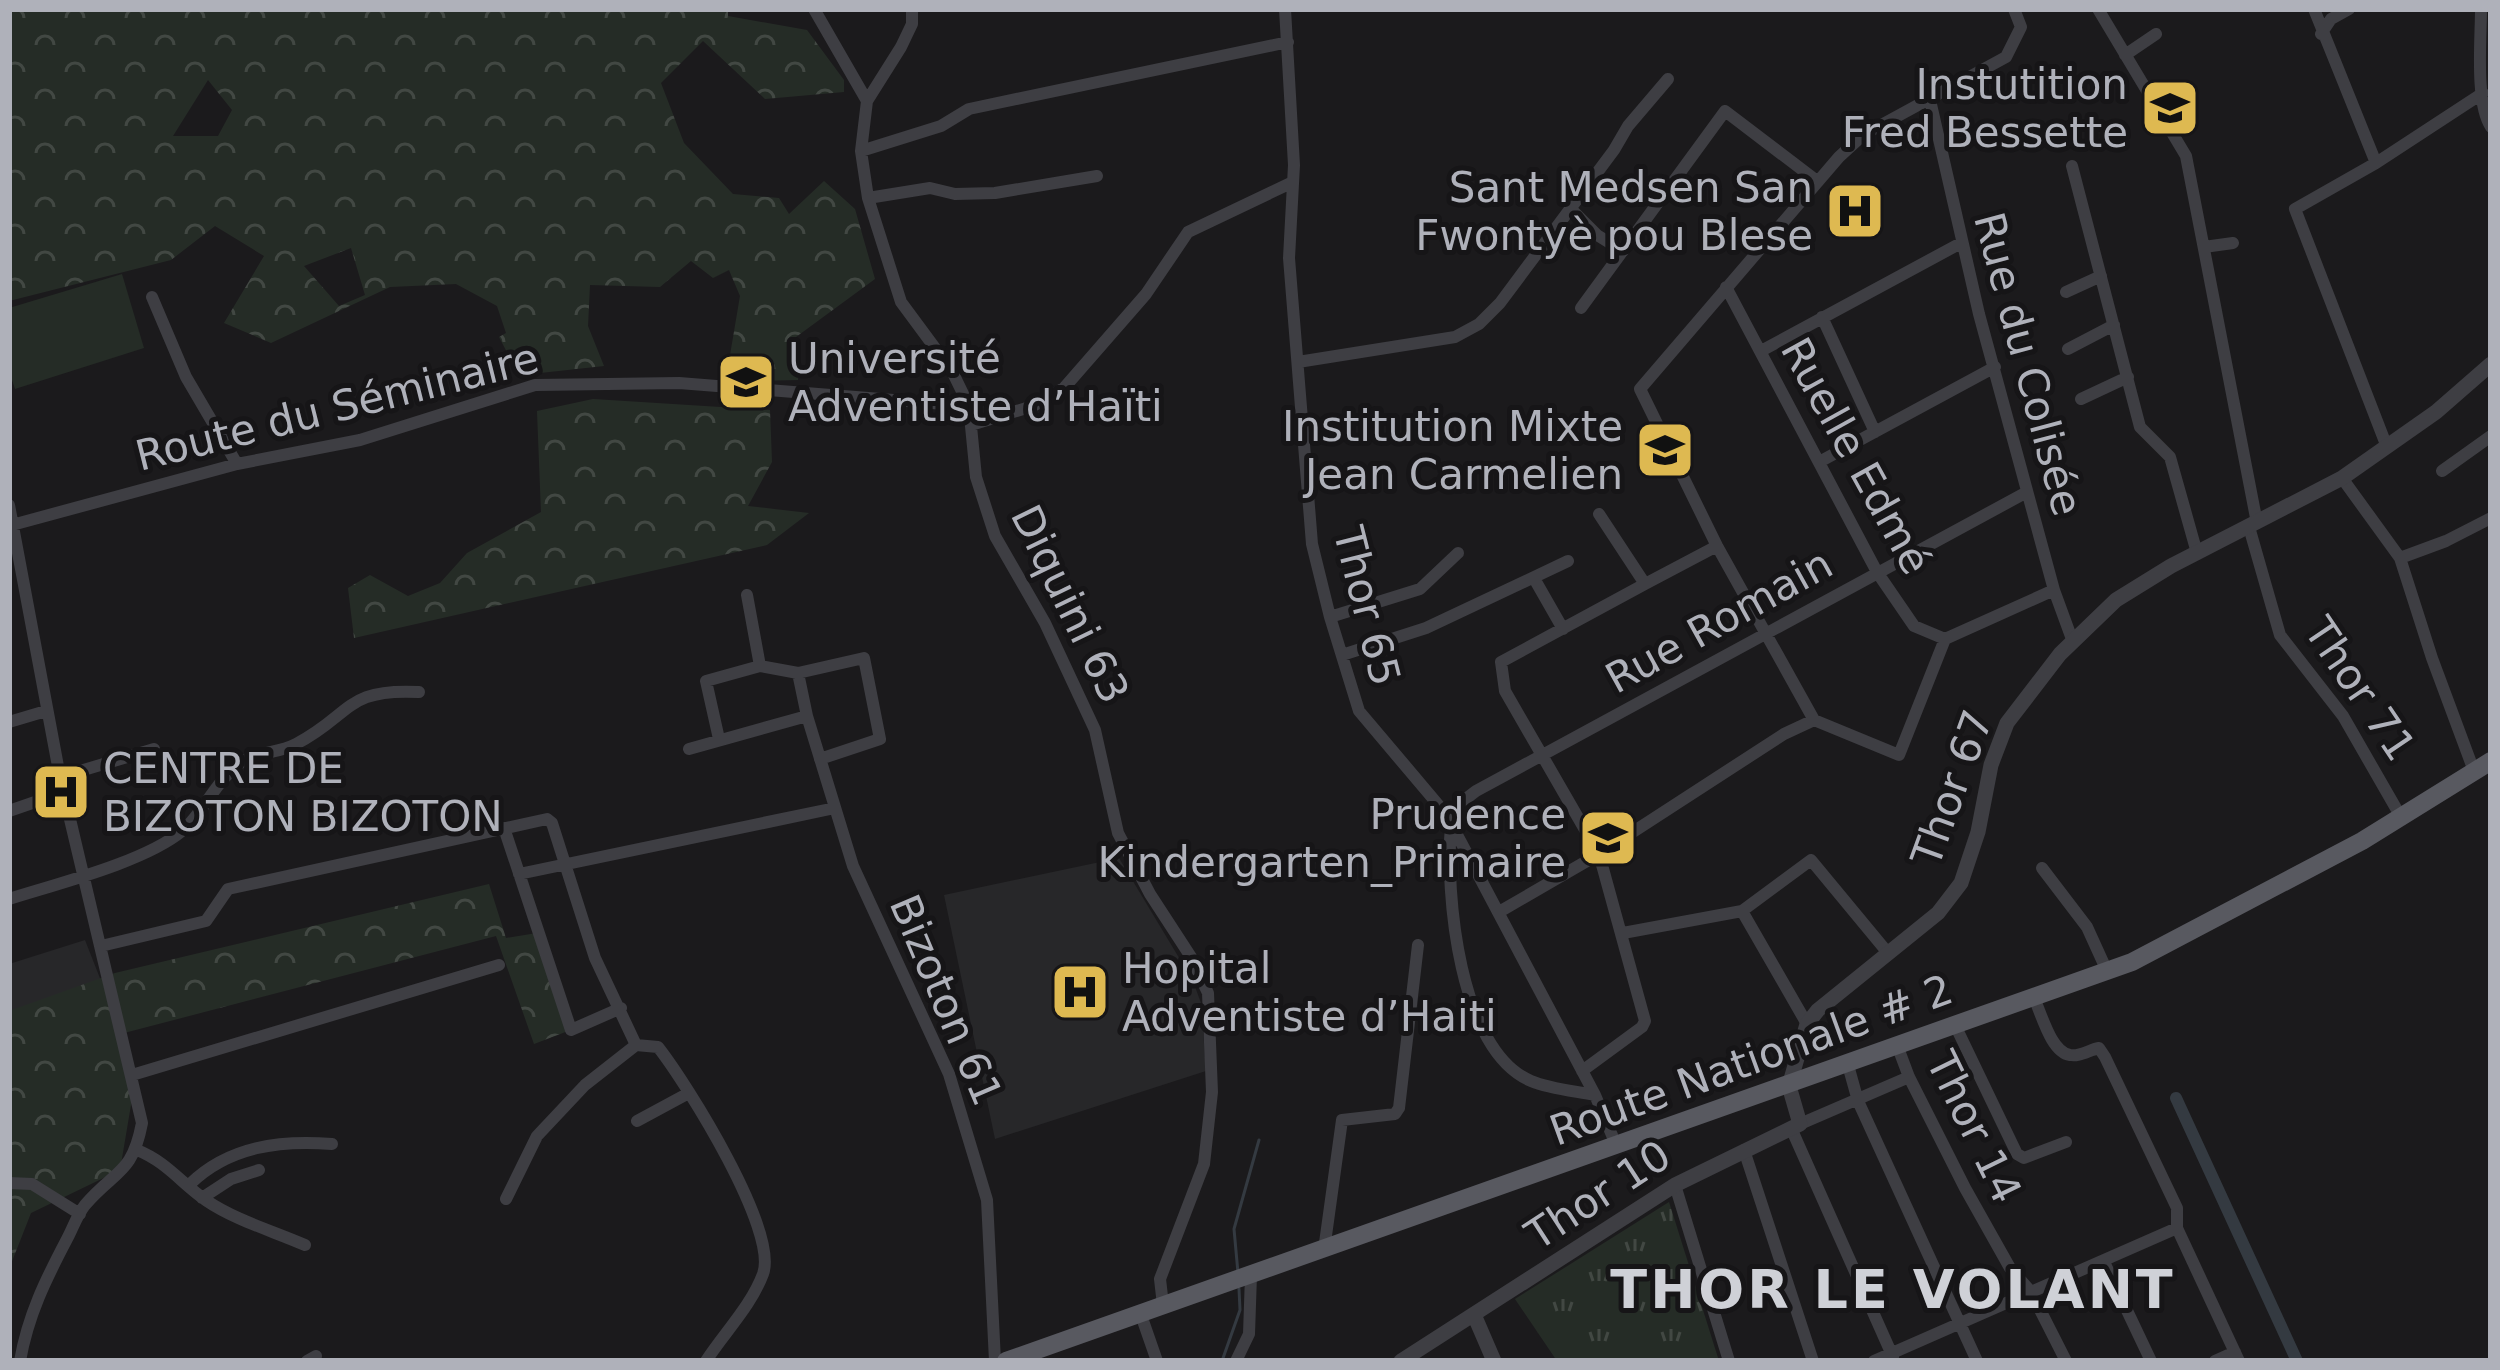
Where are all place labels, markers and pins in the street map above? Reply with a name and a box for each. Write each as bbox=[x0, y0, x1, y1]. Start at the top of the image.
place label: Instutition Fred Bessette bbox=[1842, 60, 2128, 157]
school or university icon: Instutition Fred Bessette bbox=[2139, 77, 2201, 139]
place label: Sant Medsen San Fwontyè pou Blese bbox=[1415, 163, 1813, 260]
hospital icon: Sant Medsen San Fwontyè pou Blese bbox=[1824, 180, 1886, 242]
place label: Université Adventiste d’Haïti bbox=[788, 334, 1163, 431]
school or university icon: Université Adventiste d’Haïti bbox=[715, 351, 777, 413]
place label: Institution Mixte Jean Carmelien bbox=[1282, 402, 1623, 499]
school or university icon: Institution Mixte Jean Carmelien bbox=[1634, 419, 1696, 481]
place label: CENTRE DE BIZOTON BIZOTON bbox=[103, 744, 503, 841]
hospital icon: CENTRE DE BIZOTON BIZOTON bbox=[30, 761, 92, 823]
place label: Prudence Kindergarten_Primaire bbox=[1098, 790, 1566, 887]
school or university icon: Prudence Kindergarten_Primaire bbox=[1577, 807, 1639, 869]
place label: Hopital Adventiste d’Haiti bbox=[1122, 944, 1497, 1041]
hospital icon: Hopital Adventiste d’Haiti bbox=[1049, 961, 1111, 1023]

